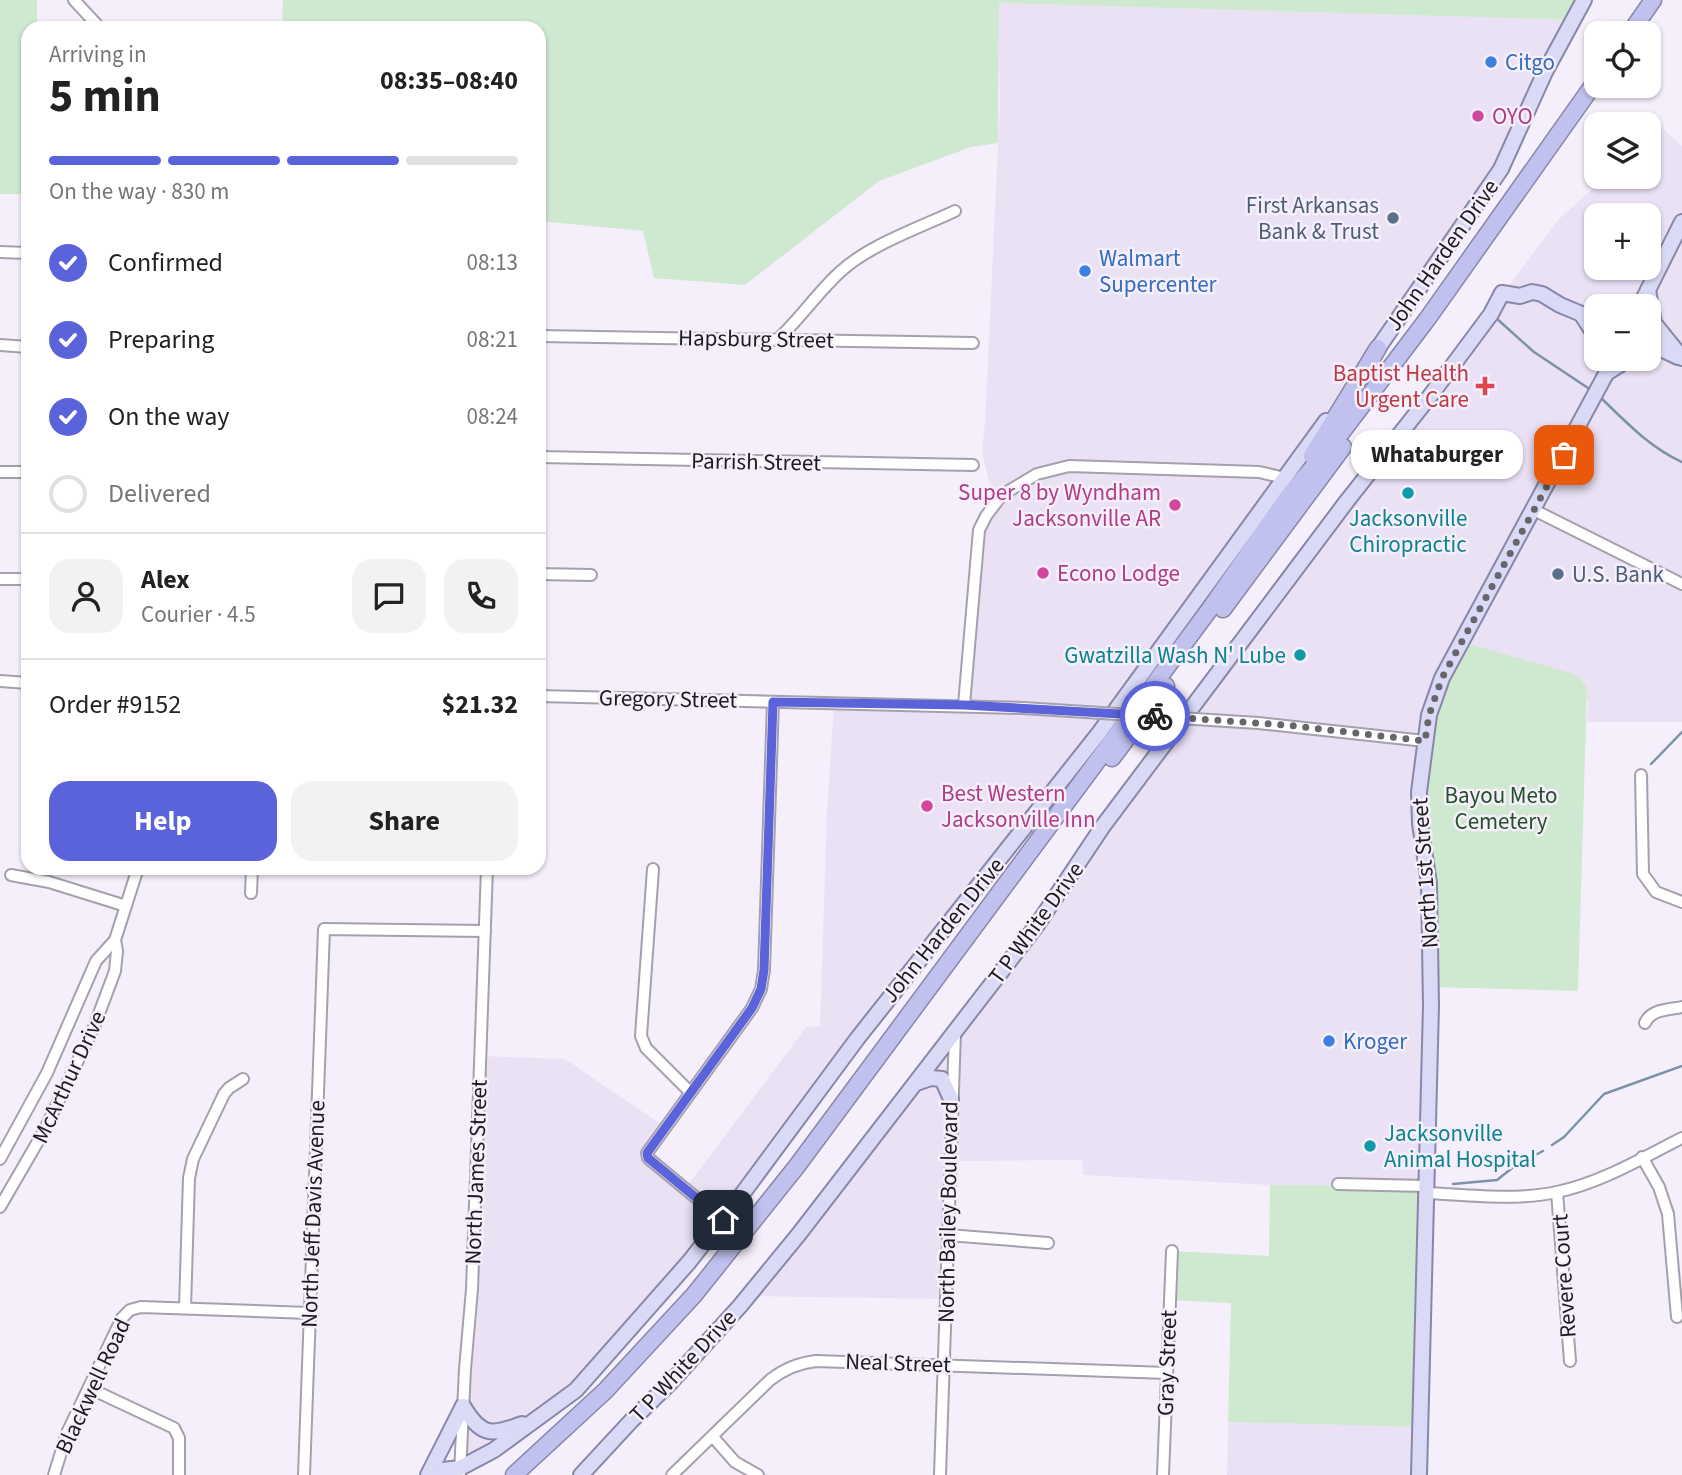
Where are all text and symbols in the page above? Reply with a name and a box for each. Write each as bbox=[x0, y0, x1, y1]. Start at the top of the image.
map controls bbox=[1584, 21, 1661, 371]
button: locate bbox=[1584, 21, 1661, 98]
text: Arriving in bbox=[49, 38, 147, 71]
place label: Citgo bbox=[1505, 46, 1555, 79]
marker: Citgo bbox=[1483, 54, 1499, 70]
text: 08:35–08:40 bbox=[380, 62, 518, 99]
text: 5 min bbox=[49, 64, 161, 129]
place label: OYO bbox=[1492, 100, 1533, 133]
marker: OYO bbox=[1470, 108, 1486, 124]
button: layers bbox=[1584, 112, 1661, 189]
street label: John Harden Drive bbox=[1377, 172, 1507, 338]
text: On the way · 830 m bbox=[49, 175, 229, 208]
place label: First Arkansas Bank & Trust bbox=[1246, 189, 1379, 248]
button: + bbox=[1584, 203, 1661, 280]
marker: First Arkansas Bank & Trust bbox=[1385, 210, 1401, 226]
place label: Walmart Supercenter bbox=[1099, 242, 1218, 301]
icon: check bbox=[49, 244, 87, 282]
text: Confirmed bbox=[108, 244, 223, 281]
text: 08:13 bbox=[467, 246, 518, 279]
marker: Walmart Supercenter bbox=[1077, 263, 1093, 279]
button: − bbox=[1584, 294, 1661, 371]
icon: check bbox=[49, 321, 87, 359]
text: Preparing bbox=[108, 321, 214, 358]
street label: Hapsburg Street bbox=[678, 321, 834, 357]
text: 08:21 bbox=[467, 323, 518, 356]
place label: Baptist Health Urgent Care bbox=[1333, 357, 1469, 416]
marker: Baptist Health Urgent Care bbox=[1475, 376, 1495, 396]
icon: check bbox=[49, 398, 87, 436]
text: On the way bbox=[108, 398, 229, 435]
text: 08:24 bbox=[467, 400, 518, 433]
pin bbox=[1534, 425, 1594, 485]
callout: Whataburger bbox=[1350, 430, 1522, 480]
icon: bag bbox=[1545, 436, 1583, 474]
text: Whataburger bbox=[1371, 438, 1503, 471]
street label: Parrish Street bbox=[691, 444, 821, 480]
text: Delivered bbox=[108, 475, 211, 512]
place label: Super 8 by Wyndham Jacksonville AR bbox=[958, 476, 1161, 535]
marker: Jacksonville Chiropractic bbox=[1400, 485, 1416, 501]
marker: Super 8 by Wyndham Jacksonville AR bbox=[1167, 497, 1183, 513]
place label: Jacksonville Chiropractic bbox=[1349, 502, 1467, 561]
place label: Econo Lodge bbox=[1057, 557, 1180, 590]
place label: U.S. Bank bbox=[1572, 558, 1664, 591]
button: person bbox=[49, 559, 123, 633]
button: chat bbox=[352, 559, 426, 633]
button: phone bbox=[444, 559, 518, 633]
text: Alex bbox=[141, 561, 190, 598]
marker: Econo Lodge bbox=[1035, 565, 1051, 581]
marker: U.S. Bank bbox=[1550, 566, 1566, 582]
text: Courier · 4.5 bbox=[141, 598, 256, 631]
place label: Gwatzilla Wash N' Lube bbox=[1064, 639, 1286, 672]
marker: Gwatzilla Wash N' Lube bbox=[1292, 647, 1308, 663]
street label: Gregory Street bbox=[599, 681, 738, 717]
courier bbox=[1120, 681, 1190, 751]
text: Order #9152 bbox=[49, 686, 181, 723]
text: $21.32 bbox=[442, 686, 518, 723]
icon: bike bbox=[1136, 697, 1174, 735]
place label: Best Western Jacksonville Inn bbox=[941, 777, 1096, 836]
park label: Bayou Meto Cemetery bbox=[1444, 779, 1558, 838]
button: Help bbox=[49, 781, 277, 861]
button: Share bbox=[291, 781, 518, 861]
street label: North 1st Street bbox=[1403, 796, 1447, 949]
marker: Best Western Jacksonville Inn bbox=[919, 798, 935, 814]
street label: John Harden Drive bbox=[874, 850, 1012, 1010]
street label: T P White Drive bbox=[980, 855, 1092, 991]
street label: McArthur Drive bbox=[24, 1005, 114, 1149]
place label: Kroger bbox=[1343, 1025, 1408, 1058]
marker: Kroger bbox=[1321, 1033, 1337, 1049]
street label: North James Street bbox=[456, 1079, 496, 1265]
street label: North Jeff Davis Avenue bbox=[293, 1100, 333, 1328]
street label: North Bailey Boulevard bbox=[930, 1101, 966, 1323]
place label: Jacksonville Animal Hospital bbox=[1384, 1117, 1536, 1176]
marker: Jacksonville Animal Hospital bbox=[1362, 1138, 1378, 1154]
pin bbox=[693, 1190, 753, 1250]
icon: home bbox=[704, 1201, 742, 1239]
street label: Revere Court bbox=[1543, 1213, 1585, 1339]
street label: T P White Drive bbox=[622, 1302, 744, 1430]
street label: Gray Street bbox=[1149, 1309, 1185, 1417]
street label: Blackwell Road bbox=[47, 1313, 139, 1459]
street label: Neal Street bbox=[845, 1345, 952, 1381]

